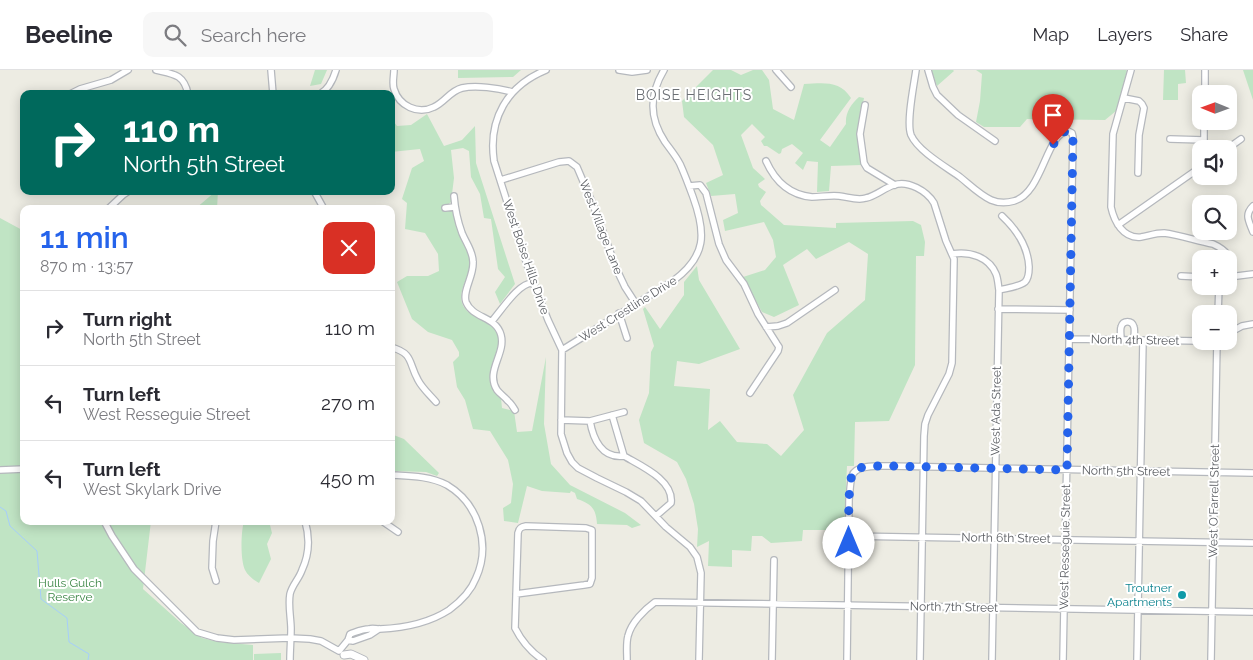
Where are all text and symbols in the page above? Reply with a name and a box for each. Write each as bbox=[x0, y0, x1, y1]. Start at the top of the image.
search box bbox=[143, 12, 493, 57]
text: Beeline bbox=[25, 20, 113, 49]
icon: search bbox=[161, 21, 189, 49]
text: Search here bbox=[201, 24, 306, 46]
text: Map bbox=[1033, 24, 1069, 45]
text: Layers bbox=[1097, 24, 1152, 45]
text: Share bbox=[1180, 24, 1228, 45]
north arrow bbox=[1192, 85, 1238, 130]
map controls bbox=[1192, 85, 1237, 350]
district label: BOISE HEIGHTS bbox=[636, 87, 752, 103]
pin bbox=[1032, 94, 1074, 145]
icon: arrive bbox=[1039, 101, 1067, 129]
text: 110 m bbox=[123, 109, 220, 150]
icon: right bbox=[40, 110, 105, 175]
button: sound bbox=[1192, 140, 1237, 185]
text: North 5th Street bbox=[123, 151, 285, 177]
street label: West Village Lane bbox=[577, 178, 625, 276]
button: search bbox=[1192, 195, 1237, 240]
street label: West Boise Hills Drive bbox=[500, 198, 552, 316]
text: 11 min bbox=[40, 220, 129, 255]
button: close bbox=[323, 222, 375, 274]
button: + bbox=[1192, 250, 1237, 295]
text: 870 m · 13:57 bbox=[40, 257, 133, 276]
street label: West Crestline Drive bbox=[577, 273, 679, 345]
button: − bbox=[1192, 305, 1237, 350]
text: Turn right bbox=[83, 308, 172, 330]
icon: right bbox=[40, 314, 68, 342]
text: 110 m bbox=[325, 317, 375, 339]
text: North 5th Street bbox=[83, 330, 201, 349]
street label: North 4th Street bbox=[1091, 332, 1179, 348]
street label: West Ada Street bbox=[988, 366, 1004, 456]
text: Turn left bbox=[83, 383, 160, 405]
icon: left bbox=[40, 389, 68, 417]
text: 270 m bbox=[321, 392, 375, 414]
text: West Resseguie Street bbox=[83, 405, 250, 424]
street label: West O'Farrell Street bbox=[1206, 444, 1222, 558]
text: Turn left bbox=[83, 458, 160, 480]
street label: North 5th Street bbox=[1082, 463, 1170, 479]
icon: left bbox=[40, 464, 68, 492]
text: 450 m bbox=[320, 467, 375, 489]
text: West Skylark Drive bbox=[83, 480, 222, 499]
street label: West Resseguie Street bbox=[1057, 484, 1073, 610]
position arrow bbox=[822, 516, 874, 568]
street label: North 6th Street bbox=[961, 530, 1051, 546]
park label: Hulls Gulch Reserve bbox=[38, 576, 102, 604]
place label: Troutner Apartments bbox=[1107, 581, 1173, 609]
marker: Troutner Apartments bbox=[1176, 589, 1188, 601]
street label: North 7th Street bbox=[910, 599, 998, 615]

